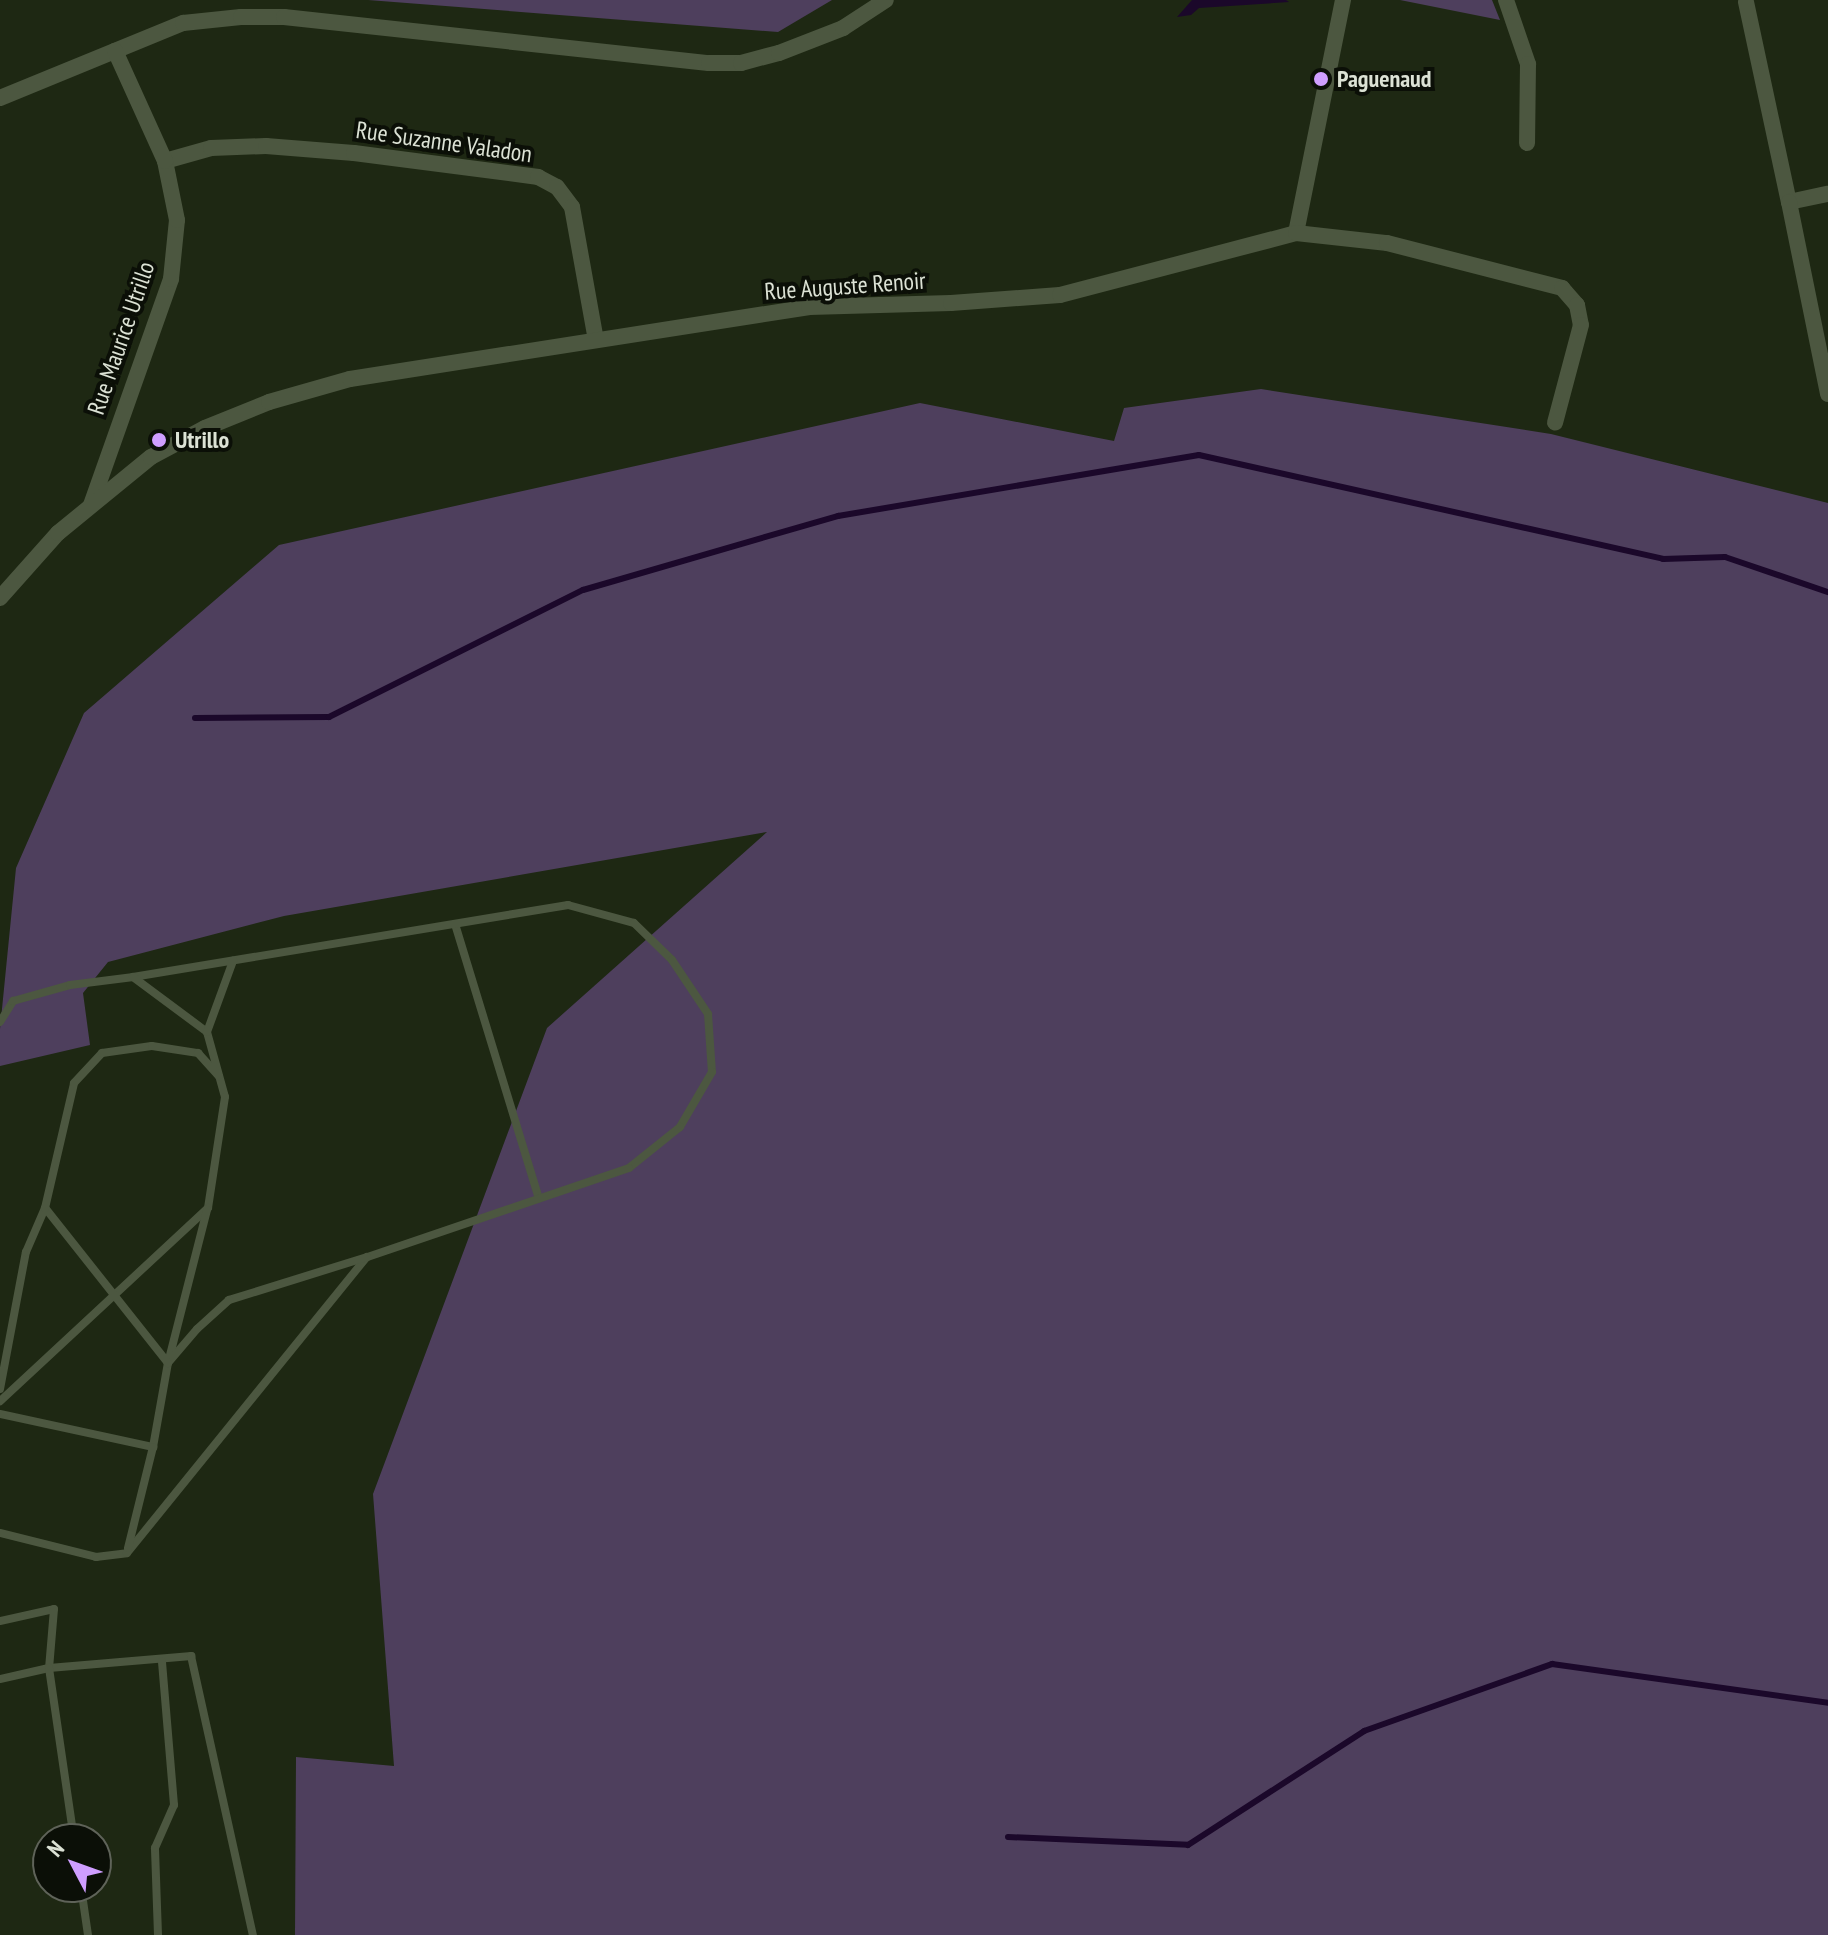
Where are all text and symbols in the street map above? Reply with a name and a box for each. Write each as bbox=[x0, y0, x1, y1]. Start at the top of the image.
place label: Paguenaud bbox=[1337, 65, 1431, 93]
marker: Paguenaud bbox=[1312, 70, 1330, 88]
street label: Rue Suzanne Valadon bbox=[354, 115, 534, 169]
street label: Rue Maurice Utrillo bbox=[81, 258, 161, 418]
street label: Rue Auguste Renoir bbox=[763, 266, 927, 306]
place label: Utrillo bbox=[175, 426, 229, 454]
marker: Utrillo bbox=[150, 431, 168, 449]
north arrow bbox=[32, 1823, 112, 1903]
text: N bbox=[41, 1835, 70, 1862]

